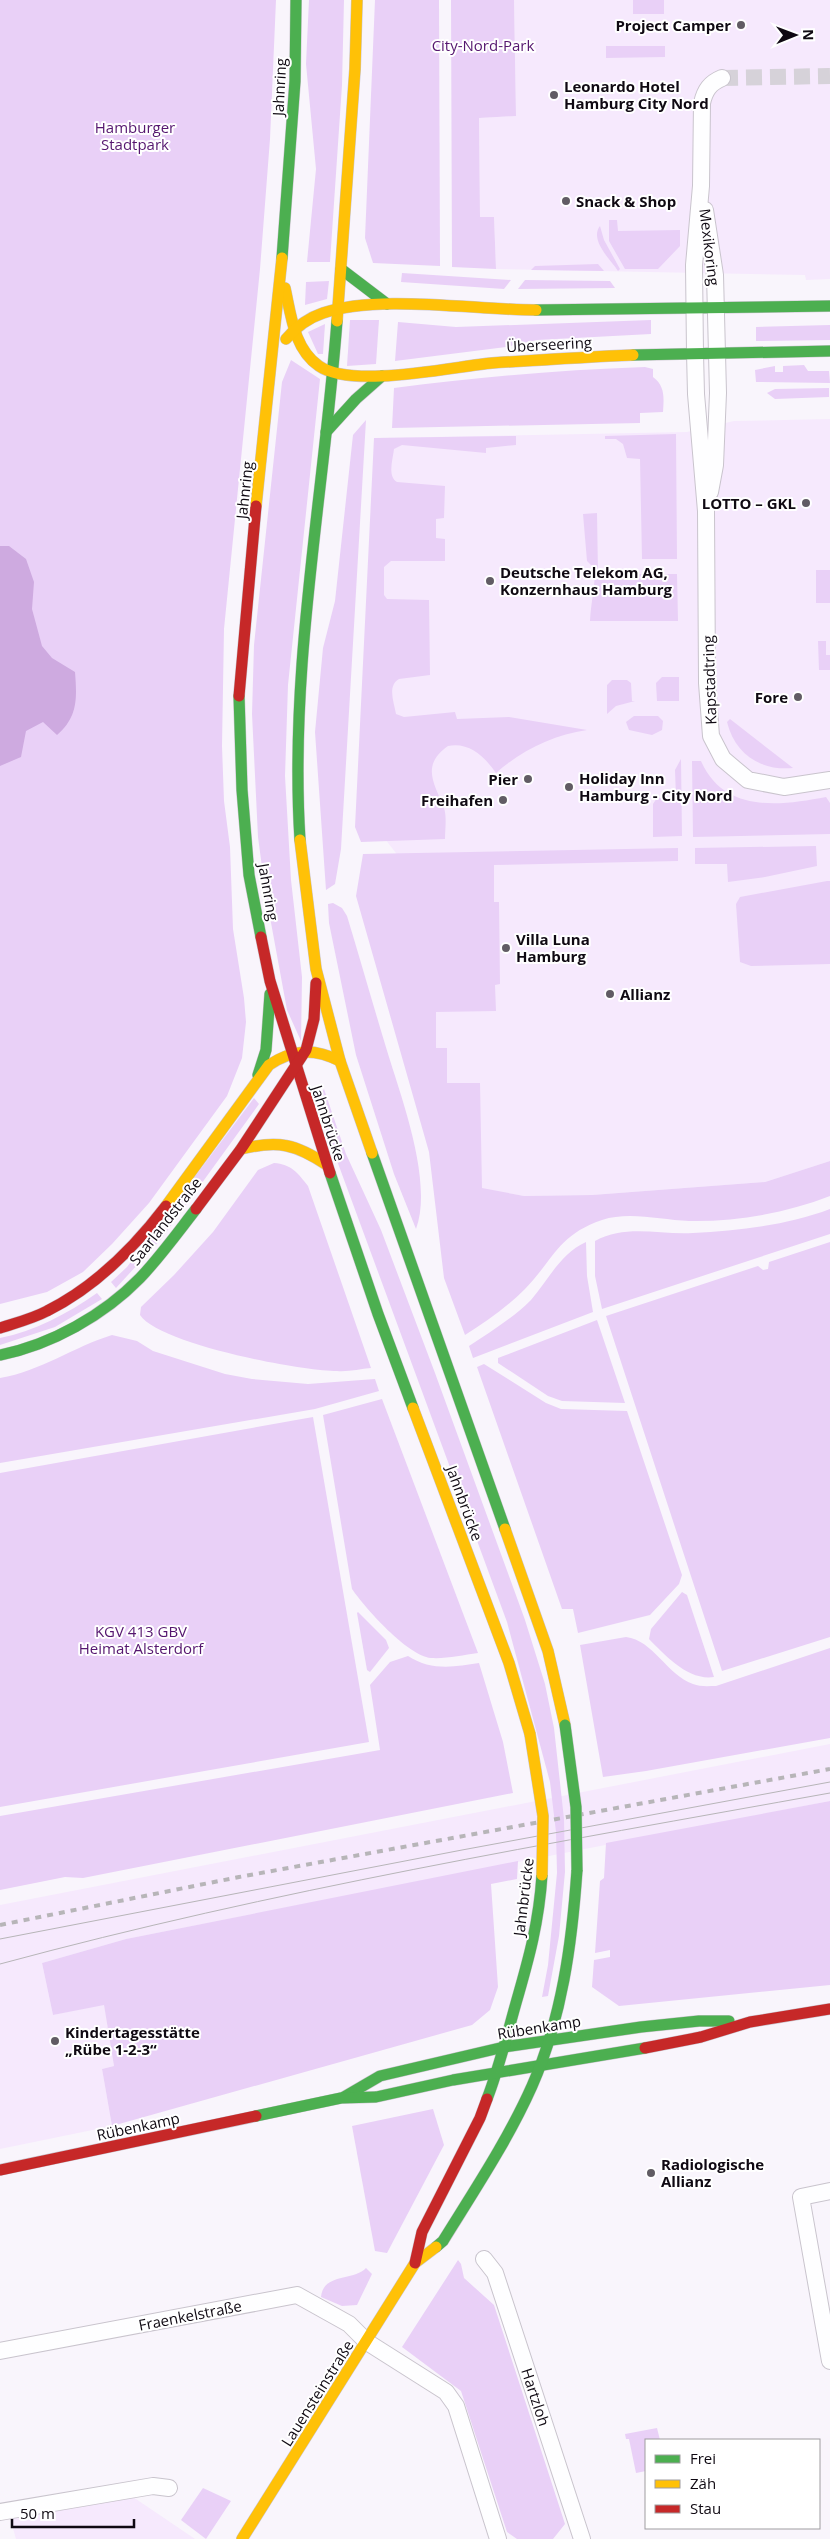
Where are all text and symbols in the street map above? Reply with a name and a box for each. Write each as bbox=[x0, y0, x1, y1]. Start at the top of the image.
north arrow bbox=[770, 10, 820, 60]
place label: Project Camper bbox=[615, 15, 731, 35]
marker: Project Camper bbox=[735, 19, 747, 31]
text: N bbox=[799, 29, 818, 41]
park label: City-Nord-Park bbox=[432, 35, 534, 55]
street label: Jahnring bbox=[267, 58, 291, 118]
place label: Leonardo Hotel Hamburg City Nord bbox=[564, 76, 709, 113]
marker: Leonardo Hotel Hamburg City Nord bbox=[548, 89, 560, 101]
park label: Hamburger Stadtpark bbox=[95, 117, 175, 154]
place label: Snack & Shop bbox=[576, 191, 676, 211]
marker: Snack & Shop bbox=[560, 195, 572, 207]
street label: Mexikoring bbox=[695, 207, 725, 287]
street label: Überseering bbox=[506, 332, 592, 356]
street label: Jahnring bbox=[231, 460, 257, 522]
place label: LOTTO – GKL bbox=[702, 493, 796, 513]
marker: LOTTO – GKL bbox=[800, 497, 812, 509]
place label: Deutsche Telekom AG, Konzernhaus Hamburg bbox=[500, 562, 673, 599]
marker: Deutsche Telekom AG, Konzernhaus Hamburg bbox=[484, 575, 496, 587]
street label: Kapstadtring bbox=[697, 635, 721, 725]
place label: Fore bbox=[755, 687, 788, 707]
marker: Fore bbox=[792, 691, 804, 703]
place label: Holiday Inn Hamburg - City Nord bbox=[579, 768, 732, 805]
place label: Pier bbox=[488, 769, 518, 789]
marker: Pier bbox=[522, 773, 534, 785]
marker: Holiday Inn Hamburg - City Nord bbox=[563, 781, 575, 793]
place label: Freihafen bbox=[421, 790, 493, 810]
marker: Freihafen bbox=[497, 794, 509, 806]
street label: Jahnring bbox=[254, 860, 284, 922]
place label: Villa Luna Hamburg bbox=[516, 929, 590, 966]
marker: Villa Luna Hamburg bbox=[500, 942, 512, 954]
place label: Allianz bbox=[620, 984, 670, 1004]
marker: Allianz bbox=[604, 988, 616, 1000]
street label: Jahnbrücke bbox=[307, 1081, 351, 1164]
street label: Saarlandstraße bbox=[124, 1173, 206, 1269]
street label: Jahnbrücke bbox=[441, 1461, 488, 1543]
park label: KGV 413 GBV Heimat Alsterdorf bbox=[79, 1621, 204, 1658]
street label: Jahnbrücke bbox=[508, 1857, 538, 1939]
street label: Rübenkamp bbox=[496, 2011, 582, 2043]
place label: Kindertagesstätte „Rübe 1-2-3“ bbox=[65, 2022, 200, 2059]
marker: Kindertagesstätte „Rübe 1-2-3“ bbox=[49, 2035, 61, 2047]
street label: Rübenkamp bbox=[95, 2107, 181, 2145]
place label: Radiologische Allianz bbox=[661, 2154, 764, 2191]
marker: Radiologische Allianz bbox=[645, 2167, 657, 2179]
street label: Fraenkelstraße bbox=[137, 2295, 243, 2335]
street label: Lauensteinstraße bbox=[276, 2336, 358, 2450]
street label: Hartzloh bbox=[517, 2365, 555, 2429]
legend bbox=[645, 2439, 820, 2529]
text: Frei bbox=[690, 2448, 716, 2468]
text: Zäh bbox=[690, 2473, 716, 2493]
scale bar bbox=[12, 2496, 135, 2528]
text: Stau bbox=[690, 2498, 721, 2518]
text: 50 m bbox=[20, 2503, 55, 2523]

